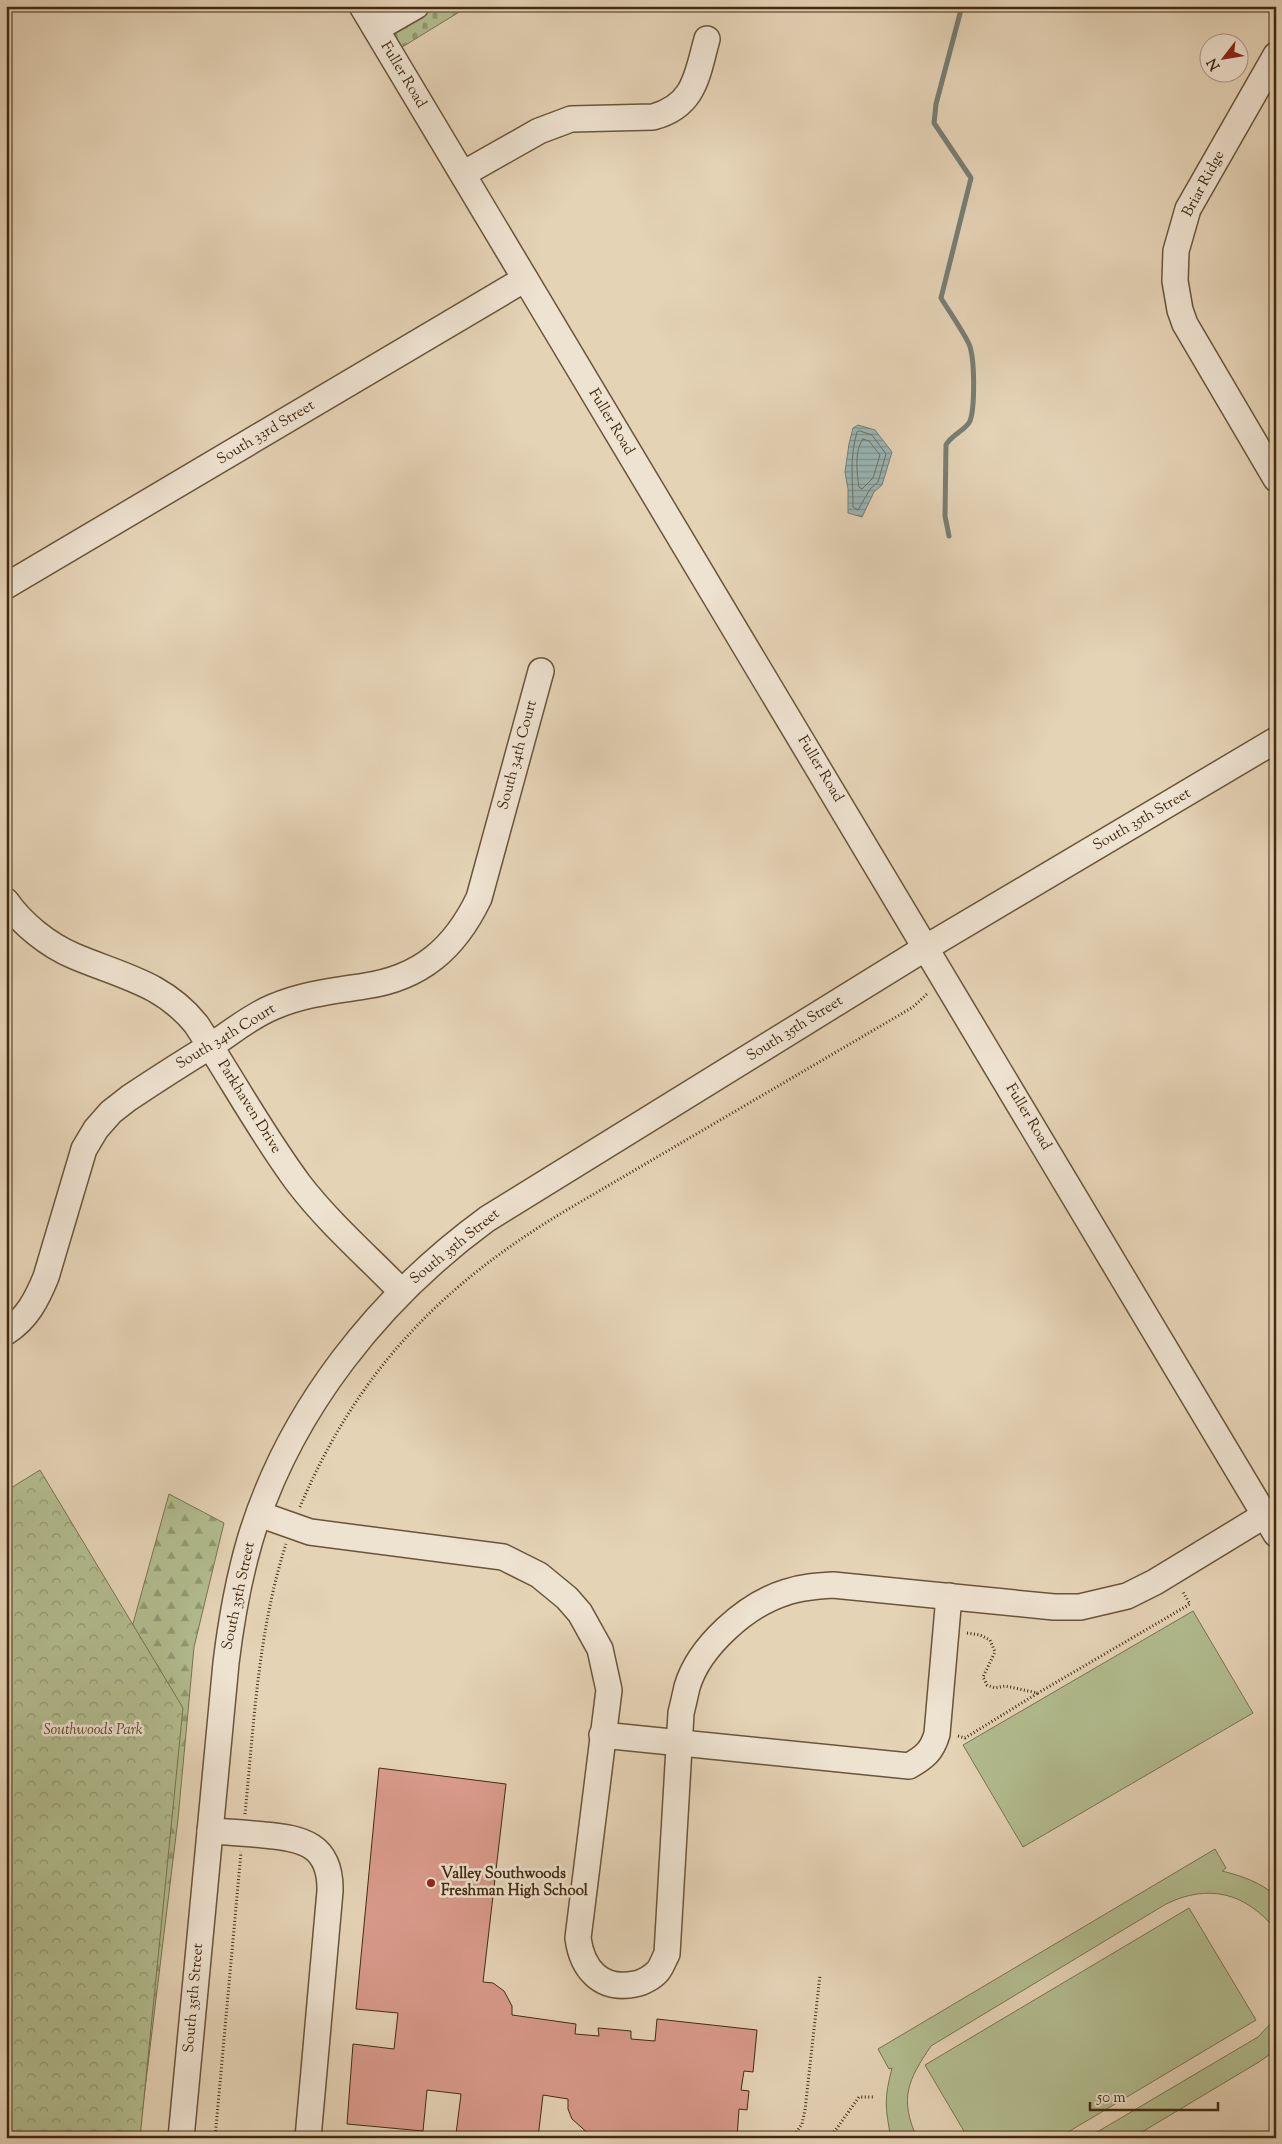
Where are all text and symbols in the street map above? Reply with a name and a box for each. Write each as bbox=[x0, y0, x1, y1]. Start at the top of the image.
north arrow bbox=[1200, 32, 1250, 82]
street label: Fuller Road bbox=[375, 38, 431, 113]
text: N bbox=[1203, 54, 1226, 74]
street label: Briar Ridge bbox=[1178, 147, 1230, 221]
street label: Fuller Road bbox=[583, 385, 639, 460]
street label: South 33rd Street bbox=[213, 395, 319, 471]
street label: South 34th Court bbox=[493, 698, 543, 812]
street label: Fuller Road bbox=[792, 732, 848, 807]
street label: South 35th Street bbox=[1089, 783, 1195, 857]
street label: South 35th Street bbox=[743, 991, 847, 1067]
street label: South 34th Court bbox=[172, 999, 280, 1075]
street label: Parkhaven Drive bbox=[212, 1056, 286, 1158]
street label: Fuller Road bbox=[1000, 1080, 1056, 1155]
street label: South 35th Street bbox=[406, 1204, 504, 1290]
street label: South 35th Street bbox=[217, 1540, 261, 1652]
park label: Southwoods Park bbox=[43, 1720, 143, 1741]
place label: Valley Southwoods Freshman High School bbox=[441, 1864, 589, 1902]
marker: Valley Southwoods Freshman High School bbox=[425, 1877, 437, 1889]
street label: South 35th Street bbox=[179, 1942, 209, 2054]
scale bar bbox=[1090, 2079, 1217, 2111]
text: 50 m bbox=[1096, 2088, 1126, 2109]

